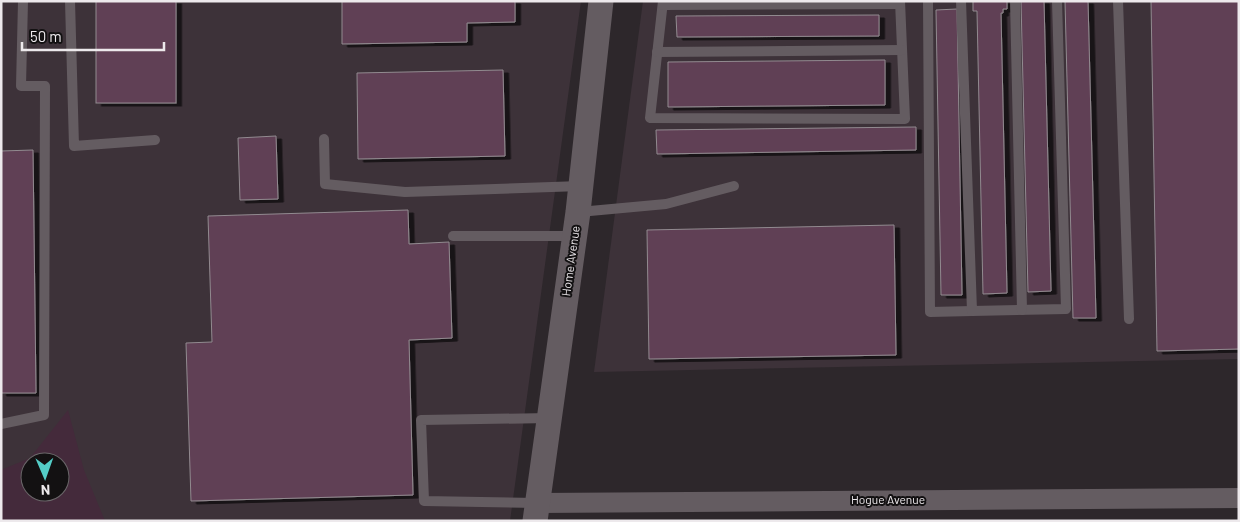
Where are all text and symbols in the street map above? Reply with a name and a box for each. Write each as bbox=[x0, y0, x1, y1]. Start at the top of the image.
scale bar bbox=[22, 20, 165, 52]
text: 50 m bbox=[30, 27, 62, 45]
street label: Home Avenue bbox=[558, 225, 582, 297]
north arrow bbox=[20, 452, 70, 502]
text: N bbox=[41, 482, 50, 499]
street label: Hogue Avenue bbox=[851, 492, 925, 506]

